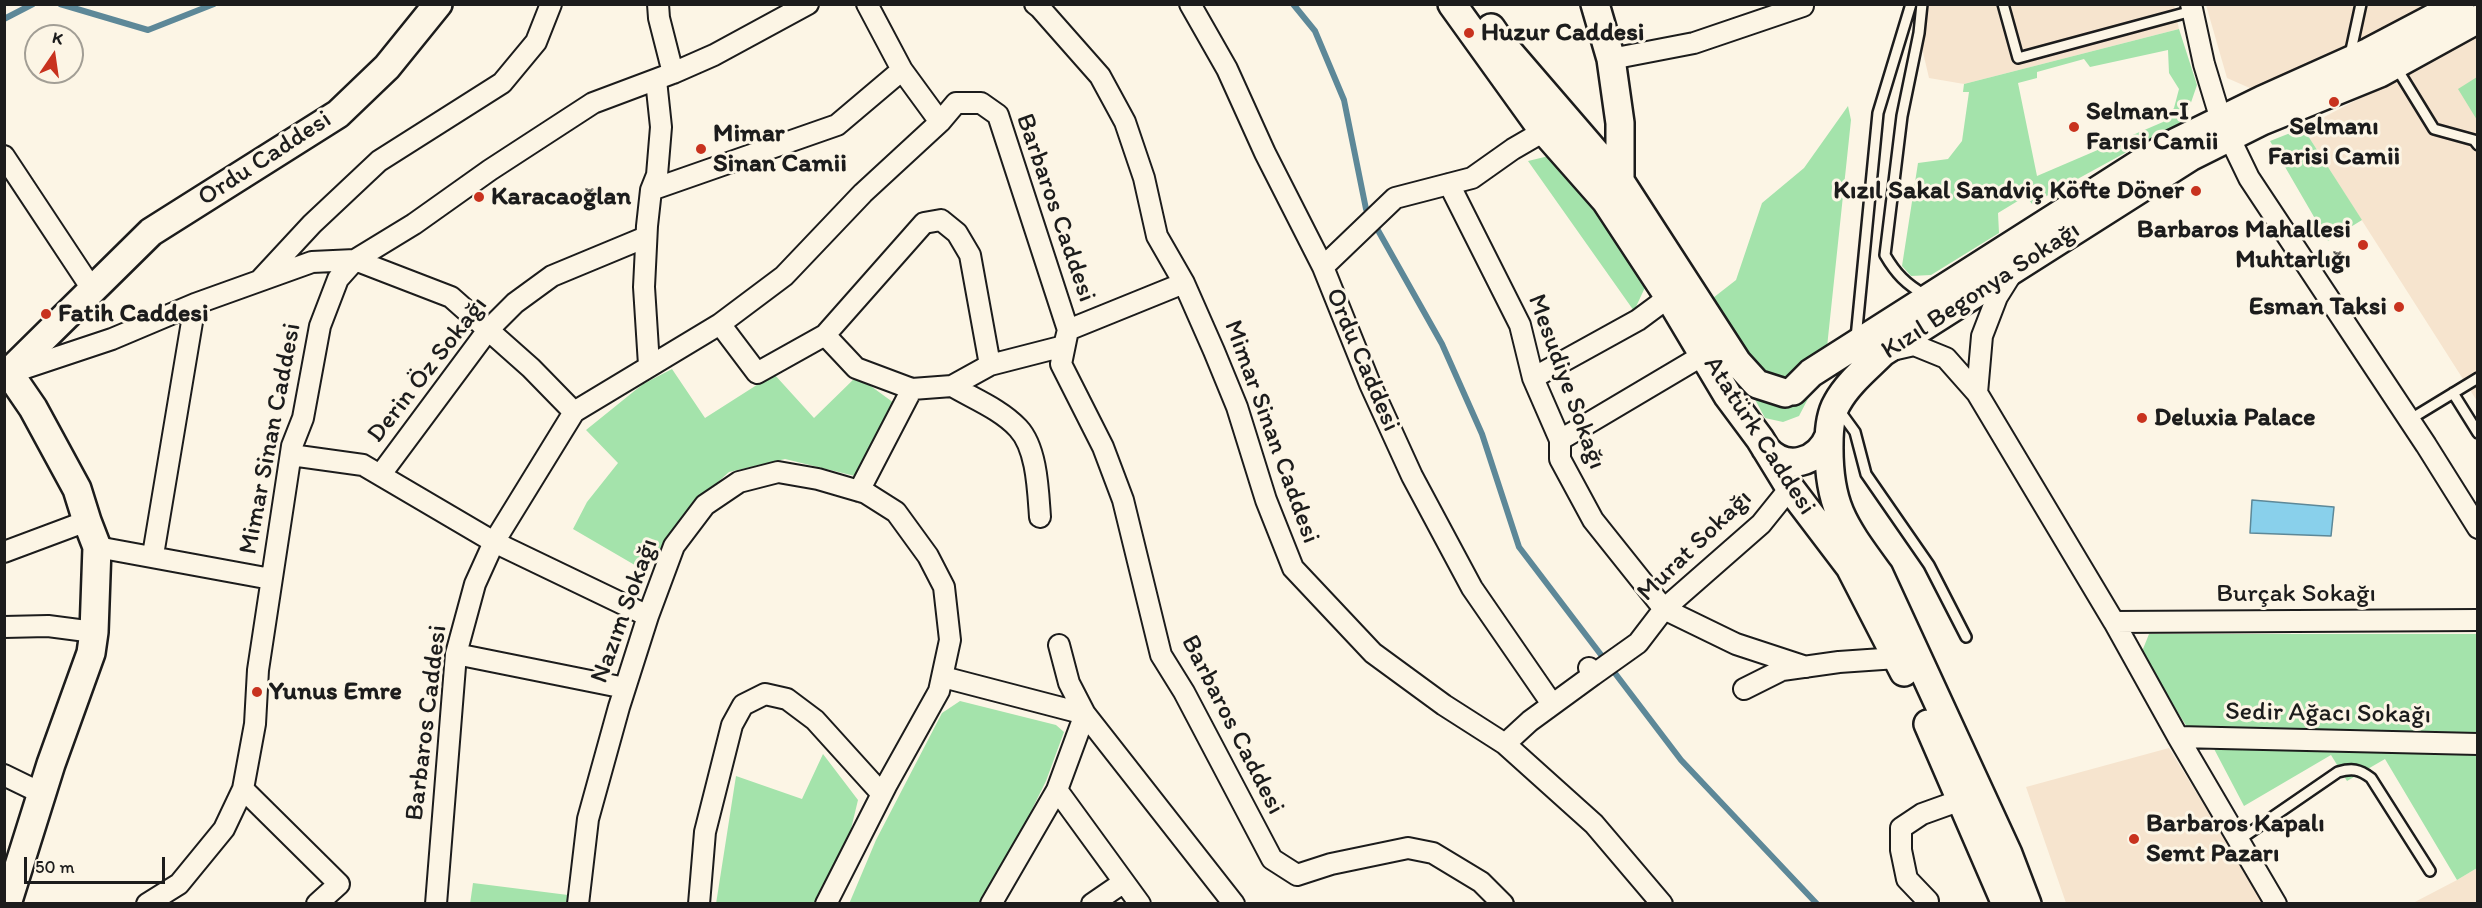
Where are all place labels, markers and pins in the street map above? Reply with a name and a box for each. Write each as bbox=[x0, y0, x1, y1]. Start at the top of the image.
place label: Huzur Caddesi bbox=[1481, 17, 1644, 49]
marker: Huzur Caddesi bbox=[1462, 26, 1476, 40]
marker: Selmanı Farisi Camii bbox=[2327, 95, 2341, 109]
place label: Selman-I Farısi Camii bbox=[2086, 96, 2218, 158]
place label: Selmanı Farisi Camii bbox=[2268, 111, 2400, 172]
place label: Mimar Sinan Camii bbox=[713, 118, 847, 180]
marker: Selman-I Farısi Camii bbox=[2067, 120, 2081, 134]
marker: Mimar Sinan Camii bbox=[694, 142, 708, 156]
place label: Kızıl Sakal Sandviç Köfte Döner bbox=[1833, 175, 2184, 207]
place label: Karacaoğlan bbox=[491, 181, 631, 213]
marker: Kızıl Sakal Sandviç Köfte Döner bbox=[2189, 184, 2203, 198]
marker: Karacaoğlan bbox=[472, 190, 486, 204]
place label: Barbaros Mahallesi Muhtarlığı bbox=[2137, 214, 2351, 276]
marker: Barbaros Mahallesi Muhtarlığı bbox=[2356, 238, 2370, 252]
place label: Esman Taksi bbox=[2249, 291, 2387, 323]
place label: Fatih Caddesi bbox=[58, 298, 209, 330]
marker: Esman Taksi bbox=[2392, 300, 2406, 314]
marker: Fatih Caddesi bbox=[39, 307, 53, 321]
place label: Deluxia Palace bbox=[2154, 402, 2316, 434]
marker: Deluxia Palace bbox=[2135, 411, 2149, 425]
place label: Yunus Emre bbox=[269, 676, 402, 708]
marker: Yunus Emre bbox=[250, 685, 264, 699]
place label: Barbaros Kapalı Semt Pazarı bbox=[2146, 808, 2325, 870]
marker: Barbaros Kapalı Semt Pazarı bbox=[2127, 832, 2141, 846]

